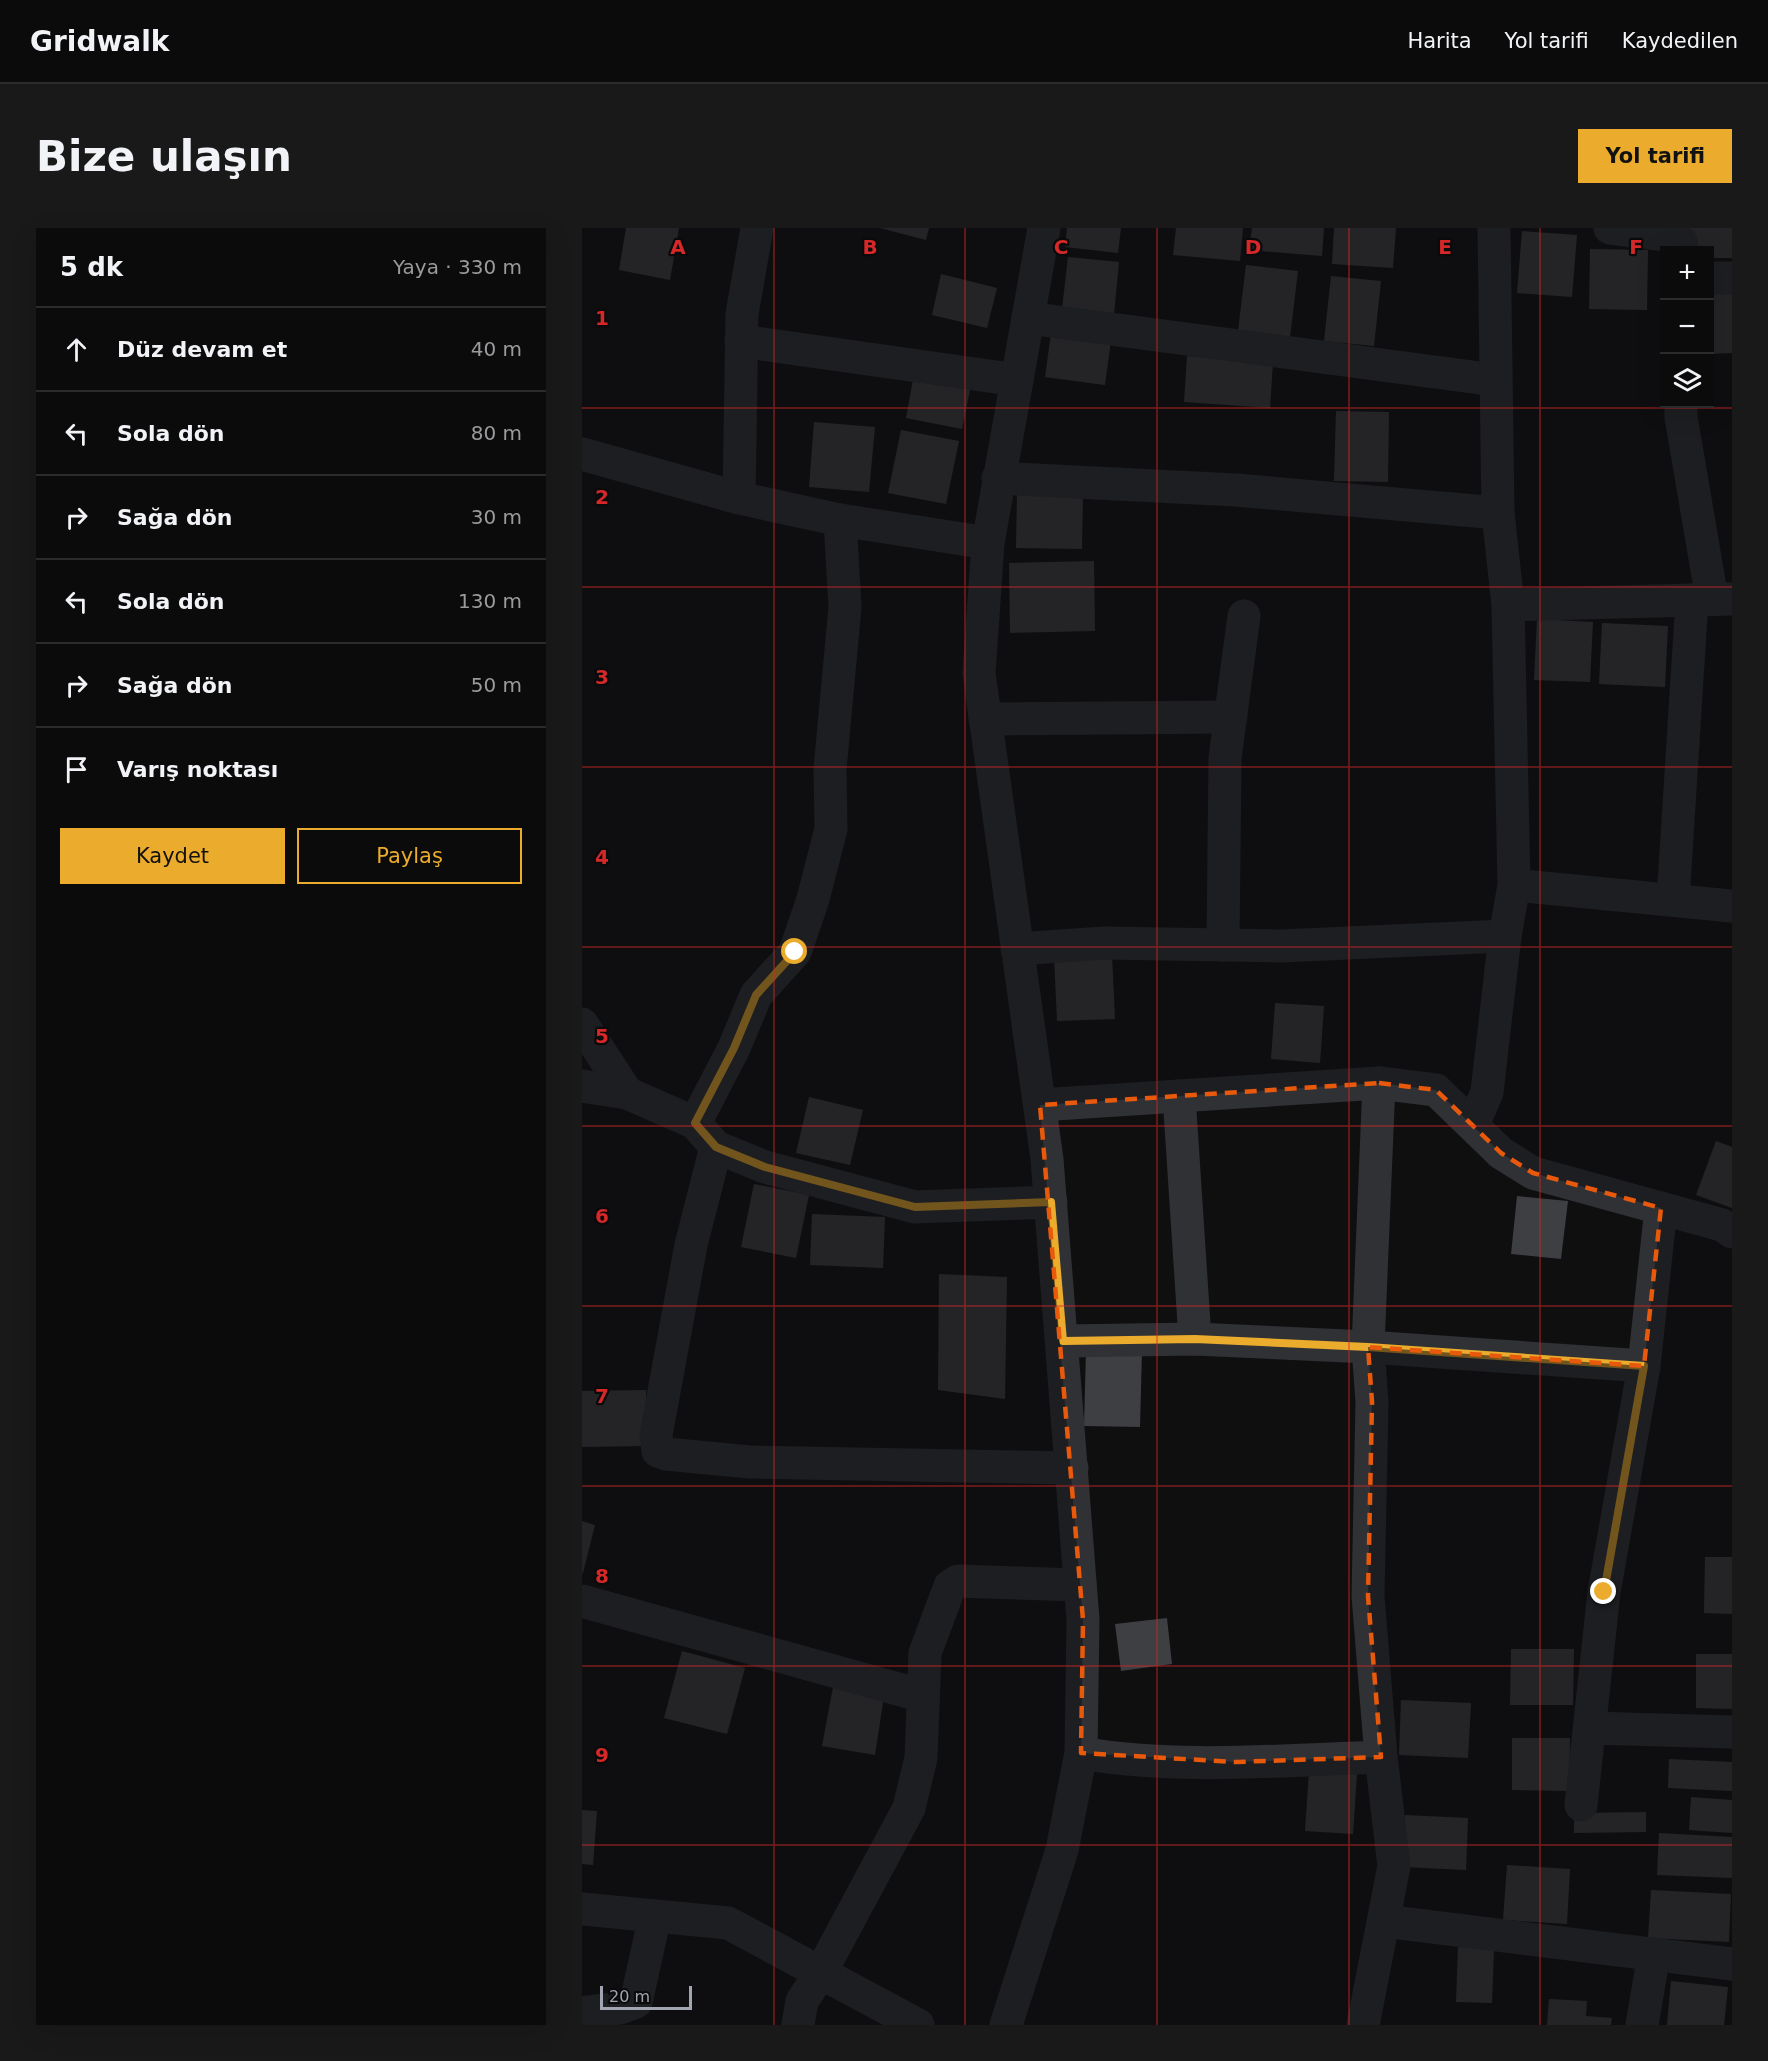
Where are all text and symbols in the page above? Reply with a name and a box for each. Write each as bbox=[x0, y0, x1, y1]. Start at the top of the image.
text: Gridwalk bbox=[30, 25, 169, 58]
text: Harita bbox=[1407, 29, 1472, 53]
text: Yol tarifi bbox=[1505, 29, 1589, 53]
text: Kaydedilen bbox=[1622, 29, 1738, 53]
button: Yol tarifi bbox=[1578, 129, 1732, 183]
text: Bize ulaşın bbox=[36, 132, 292, 181]
text: A bbox=[670, 235, 686, 259]
text: B bbox=[862, 235, 878, 259]
text: C bbox=[1054, 235, 1068, 259]
text: D bbox=[1245, 235, 1261, 259]
text: E bbox=[1438, 235, 1452, 259]
text: F bbox=[1629, 235, 1643, 259]
map controls bbox=[1660, 246, 1714, 408]
button: + bbox=[1660, 246, 1714, 300]
text: 5 dk bbox=[60, 252, 123, 282]
text: Yaya · 330 m bbox=[393, 255, 522, 279]
button: − bbox=[1660, 300, 1714, 354]
text: 1 bbox=[595, 306, 609, 330]
icon: ahead bbox=[60, 333, 93, 366]
text: Düz devam et bbox=[117, 337, 287, 362]
text: 40 m bbox=[471, 337, 522, 361]
button: layers bbox=[1660, 354, 1714, 408]
icon: left bbox=[60, 417, 93, 450]
text: Sola dön bbox=[117, 421, 225, 446]
text: 80 m bbox=[471, 421, 522, 445]
text: 2 bbox=[595, 485, 609, 509]
icon: right bbox=[60, 501, 93, 534]
text: Sağa dön bbox=[117, 505, 232, 530]
text: 30 m bbox=[471, 505, 522, 529]
icon: left bbox=[60, 585, 93, 618]
text: Sola dön bbox=[117, 589, 225, 614]
text: 130 m bbox=[458, 589, 522, 613]
text: 3 bbox=[595, 665, 609, 689]
icon: right bbox=[60, 669, 93, 702]
text: Sağa dön bbox=[117, 673, 232, 698]
text: 50 m bbox=[471, 673, 522, 697]
icon: arrive bbox=[60, 753, 93, 786]
text: Varış noktası bbox=[117, 757, 278, 782]
button: Kaydet bbox=[60, 828, 285, 884]
button: Paylaş bbox=[297, 828, 522, 884]
text: 4 bbox=[595, 845, 609, 869]
route start bbox=[781, 938, 807, 964]
text: 5 bbox=[595, 1024, 609, 1048]
text: 6 bbox=[595, 1204, 609, 1228]
text: 7 bbox=[595, 1384, 609, 1408]
text: 8 bbox=[595, 1564, 609, 1588]
route end bbox=[1590, 1578, 1616, 1604]
text: 9 bbox=[595, 1743, 609, 1767]
scale bar bbox=[600, 1983, 692, 2010]
text: 20 m bbox=[609, 1987, 650, 2006]

